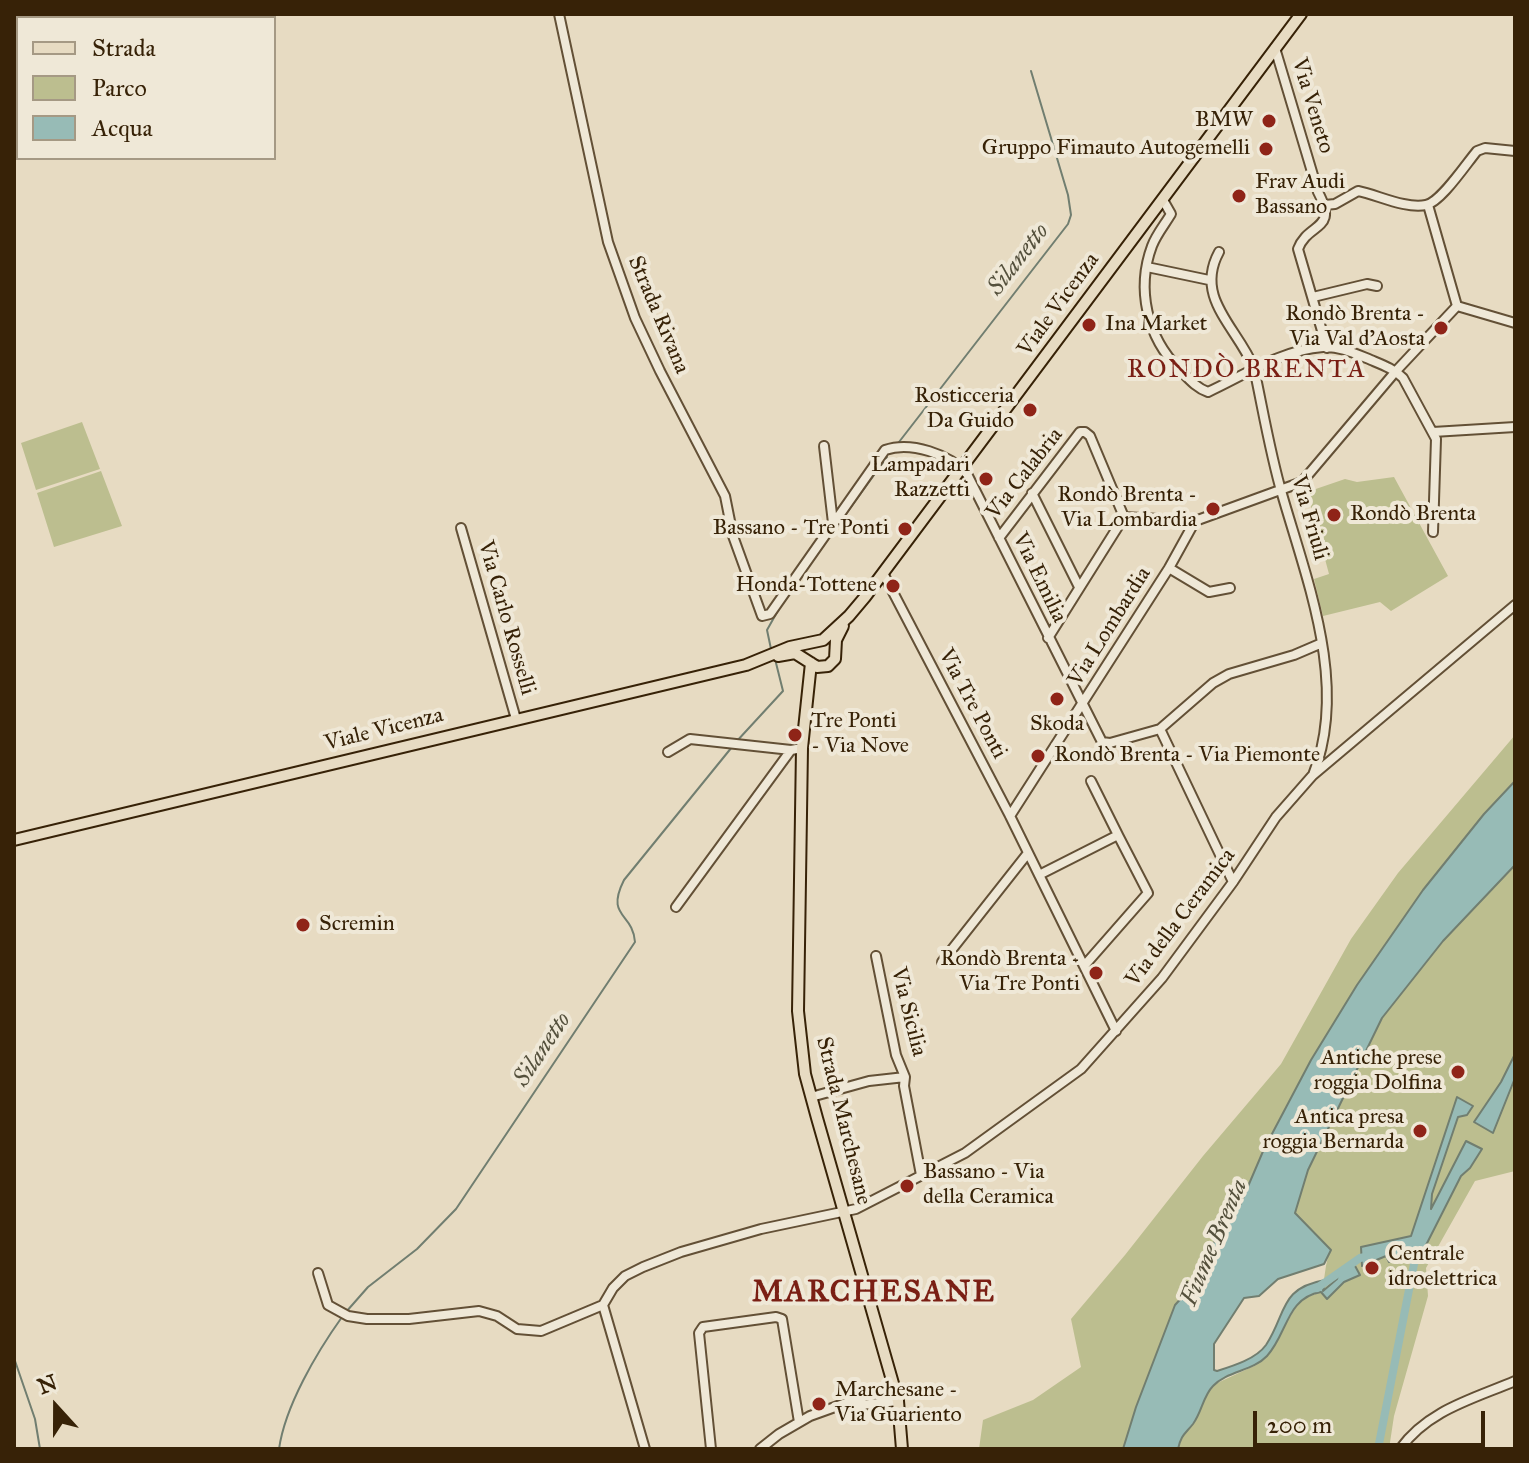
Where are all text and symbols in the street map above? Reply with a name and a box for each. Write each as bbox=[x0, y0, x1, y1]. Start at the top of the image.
legend bbox=[16, 16, 276, 160]
text: Strada bbox=[92, 33, 156, 63]
street label: Via Veneto bbox=[1285, 55, 1339, 157]
text: Parco bbox=[92, 73, 147, 103]
place label: BMW bbox=[1195, 108, 1253, 134]
marker: BMW bbox=[1260, 112, 1278, 130]
text: Acqua bbox=[92, 113, 153, 143]
place label: Gruppo Fimauto Autogemelli bbox=[982, 136, 1250, 162]
marker: Gruppo Fimauto Autogemelli bbox=[1257, 140, 1275, 158]
place label: Frav Audi Bassano bbox=[1255, 170, 1345, 222]
marker: Frav Audi Bassano bbox=[1230, 187, 1248, 205]
water label: Silanetto bbox=[982, 218, 1056, 302]
street label: Viale Vicenza bbox=[1013, 248, 1105, 362]
street label: Strada Rivana bbox=[621, 252, 695, 378]
place label: Rondò Brenta - Via Val d'Aosta bbox=[1285, 302, 1425, 354]
place label: Ina Market bbox=[1105, 312, 1207, 338]
marker: Ina Market bbox=[1080, 316, 1098, 334]
marker: Rondò Brenta - Via Val d'Aosta bbox=[1432, 319, 1450, 337]
district label: RONDÒ BRENTA bbox=[1127, 355, 1367, 387]
place label: Rosticceria Da Guido bbox=[914, 384, 1014, 436]
marker: Rosticceria Da Guido bbox=[1021, 401, 1039, 419]
street label: Via Calabria bbox=[981, 423, 1069, 525]
place label: Lampadari Razzetti bbox=[871, 453, 970, 504]
marker: Lampadari Razzetti bbox=[977, 470, 995, 488]
street label: Via Friuli bbox=[1284, 472, 1334, 564]
place label: Rondò Brenta - Via Lombardia bbox=[1057, 483, 1197, 534]
marker: Rondò Brenta - Via Lombardia bbox=[1204, 500, 1222, 518]
place label: Rondò Brenta bbox=[1350, 502, 1476, 528]
marker: Rondò Brenta bbox=[1325, 506, 1343, 524]
place label: Bassano - Tre Ponti bbox=[713, 516, 889, 542]
marker: Bassano - Tre Ponti bbox=[896, 520, 914, 538]
street label: Via Emilia bbox=[1006, 529, 1072, 627]
street label: Via Carlo Rosselli bbox=[471, 538, 541, 698]
street label: Via Lombardia bbox=[1063, 562, 1157, 692]
place label: Honda-Tottene bbox=[735, 573, 877, 599]
marker: Honda-Tottene bbox=[884, 577, 902, 595]
street label: Via Tre Ponti bbox=[932, 644, 1012, 764]
marker: Skoda bbox=[1048, 690, 1066, 708]
street label: Viale Vicenza bbox=[322, 702, 446, 758]
place label: Tre Ponti - Via Nove bbox=[811, 709, 909, 760]
place label: Skoda bbox=[1030, 712, 1084, 738]
marker: Tre Ponti - Via Nove bbox=[786, 726, 804, 744]
place label: Rondò Brenta - Via Piemonte bbox=[1054, 743, 1320, 769]
marker: Rondò Brenta - Via Piemonte bbox=[1029, 747, 1047, 765]
street label: Via della Ceramica bbox=[1120, 844, 1242, 992]
place label: Scremin bbox=[319, 912, 395, 938]
marker: Scremin bbox=[294, 916, 312, 934]
place label: Rondò Brenta - Via Tre Ponti bbox=[940, 947, 1080, 998]
marker: Rondò Brenta - Via Tre Ponti bbox=[1087, 964, 1105, 982]
street label: Via Sicilia bbox=[884, 965, 932, 1059]
water label: Silanetto bbox=[508, 1007, 578, 1093]
street label: Strada Marchesane bbox=[809, 1034, 877, 1208]
place label: Antiche prese roggia Dolfina bbox=[1314, 1046, 1442, 1098]
marker: Antiche prese roggia Dolfina bbox=[1449, 1063, 1467, 1081]
place label: Antica presa roggia Bernarda bbox=[1262, 1105, 1404, 1156]
marker: Antica presa roggia Bernarda bbox=[1411, 1122, 1429, 1140]
place label: Bassano - Via della Ceramica bbox=[923, 1160, 1054, 1212]
water label: Fiume Brenta bbox=[1176, 1176, 1254, 1310]
marker: Bassano - Via della Ceramica bbox=[898, 1177, 916, 1195]
place label: Centrale idroelettrica bbox=[1388, 1242, 1497, 1294]
marker: Centrale idroelettrica bbox=[1363, 1259, 1381, 1277]
district label: MARCHESANE bbox=[752, 1276, 996, 1312]
north arrow bbox=[16, 1367, 96, 1447]
text: N bbox=[34, 1368, 61, 1400]
place label: Marchesane - Via Guariento bbox=[835, 1378, 962, 1430]
marker: Marchesane - Via Guariento bbox=[810, 1395, 828, 1413]
scale bar bbox=[1257, 1395, 1489, 1445]
text: 200 m bbox=[1267, 1410, 1332, 1440]

